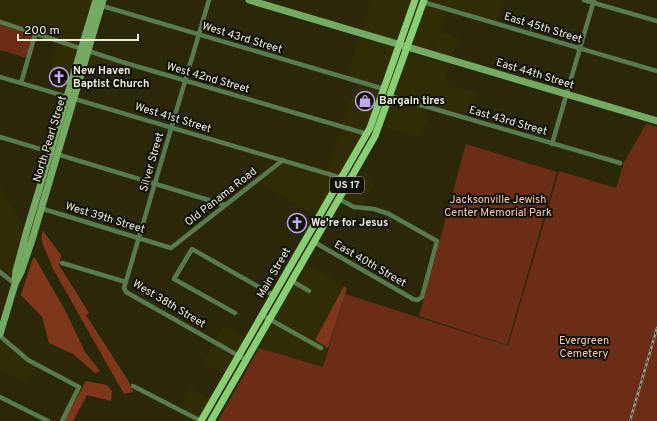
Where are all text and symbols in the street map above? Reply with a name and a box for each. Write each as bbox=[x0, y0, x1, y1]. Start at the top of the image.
street label: East 45th Street bbox=[502, 9, 584, 47]
scale bar bbox=[18, 16, 138, 42]
street label: West 43rd Street bbox=[200, 19, 284, 57]
text: 200 m bbox=[24, 23, 60, 39]
street label: East 44th Street bbox=[494, 55, 576, 93]
street label: West 42nd Street bbox=[165, 59, 251, 97]
place label: New Haven Baptist Church bbox=[73, 64, 149, 91]
church icon: New Haven Baptist Church bbox=[48, 66, 70, 88]
shop icon: Bargain tires bbox=[354, 90, 376, 112]
street label: North Pearl Street bbox=[30, 94, 70, 184]
place label: Bargain tires bbox=[379, 94, 445, 108]
street label: West 41st Street bbox=[133, 100, 213, 136]
street label: East 43rd Street bbox=[467, 103, 549, 139]
street label: Silver Street bbox=[137, 131, 167, 193]
street label: Old Panama Road bbox=[182, 164, 260, 230]
road number: US 17 bbox=[330, 177, 364, 193]
park label: Jacksonville Jewish Center Memorial Park bbox=[444, 193, 552, 220]
street label: West 39th Street bbox=[63, 199, 147, 237]
church icon: We're for Jesus bbox=[286, 212, 308, 234]
place label: We're for Jesus bbox=[311, 216, 388, 230]
street label: East 40th Street bbox=[331, 238, 409, 290]
street label: Main Street bbox=[254, 245, 294, 301]
street label: West 38th Street bbox=[130, 277, 208, 331]
park label: Evergreen Cemetery bbox=[559, 334, 609, 361]

